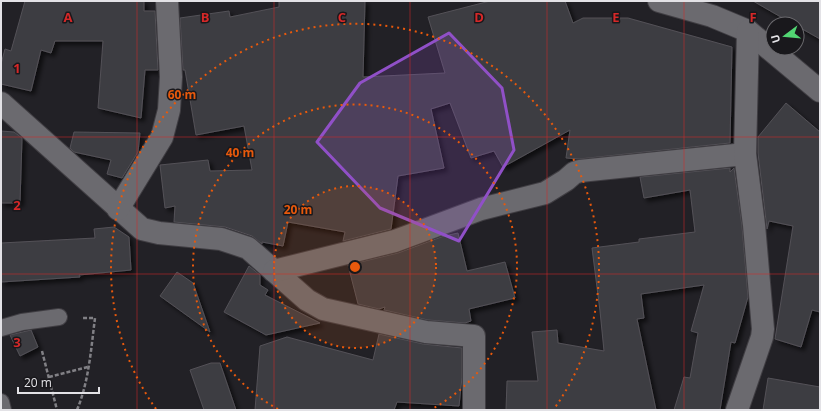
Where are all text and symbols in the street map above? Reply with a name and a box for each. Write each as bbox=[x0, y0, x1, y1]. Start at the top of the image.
text: A bbox=[64, 8, 73, 26]
text: B bbox=[201, 8, 210, 26]
text: C bbox=[338, 8, 346, 26]
text: D bbox=[474, 8, 484, 26]
text: E bbox=[612, 8, 620, 26]
text: F bbox=[749, 8, 757, 26]
north arrow bbox=[765, 16, 805, 56]
text: U bbox=[767, 33, 783, 45]
text: 1 bbox=[13, 59, 21, 77]
text: 60 m bbox=[168, 86, 196, 103]
text: 40 m bbox=[226, 144, 254, 161]
text: 2 bbox=[13, 196, 21, 214]
text: 20 m bbox=[284, 201, 312, 218]
centre of rings bbox=[348, 260, 362, 274]
text: 3 bbox=[13, 333, 21, 351]
scale bar bbox=[18, 369, 99, 395]
text: 20 m bbox=[24, 374, 52, 391]

